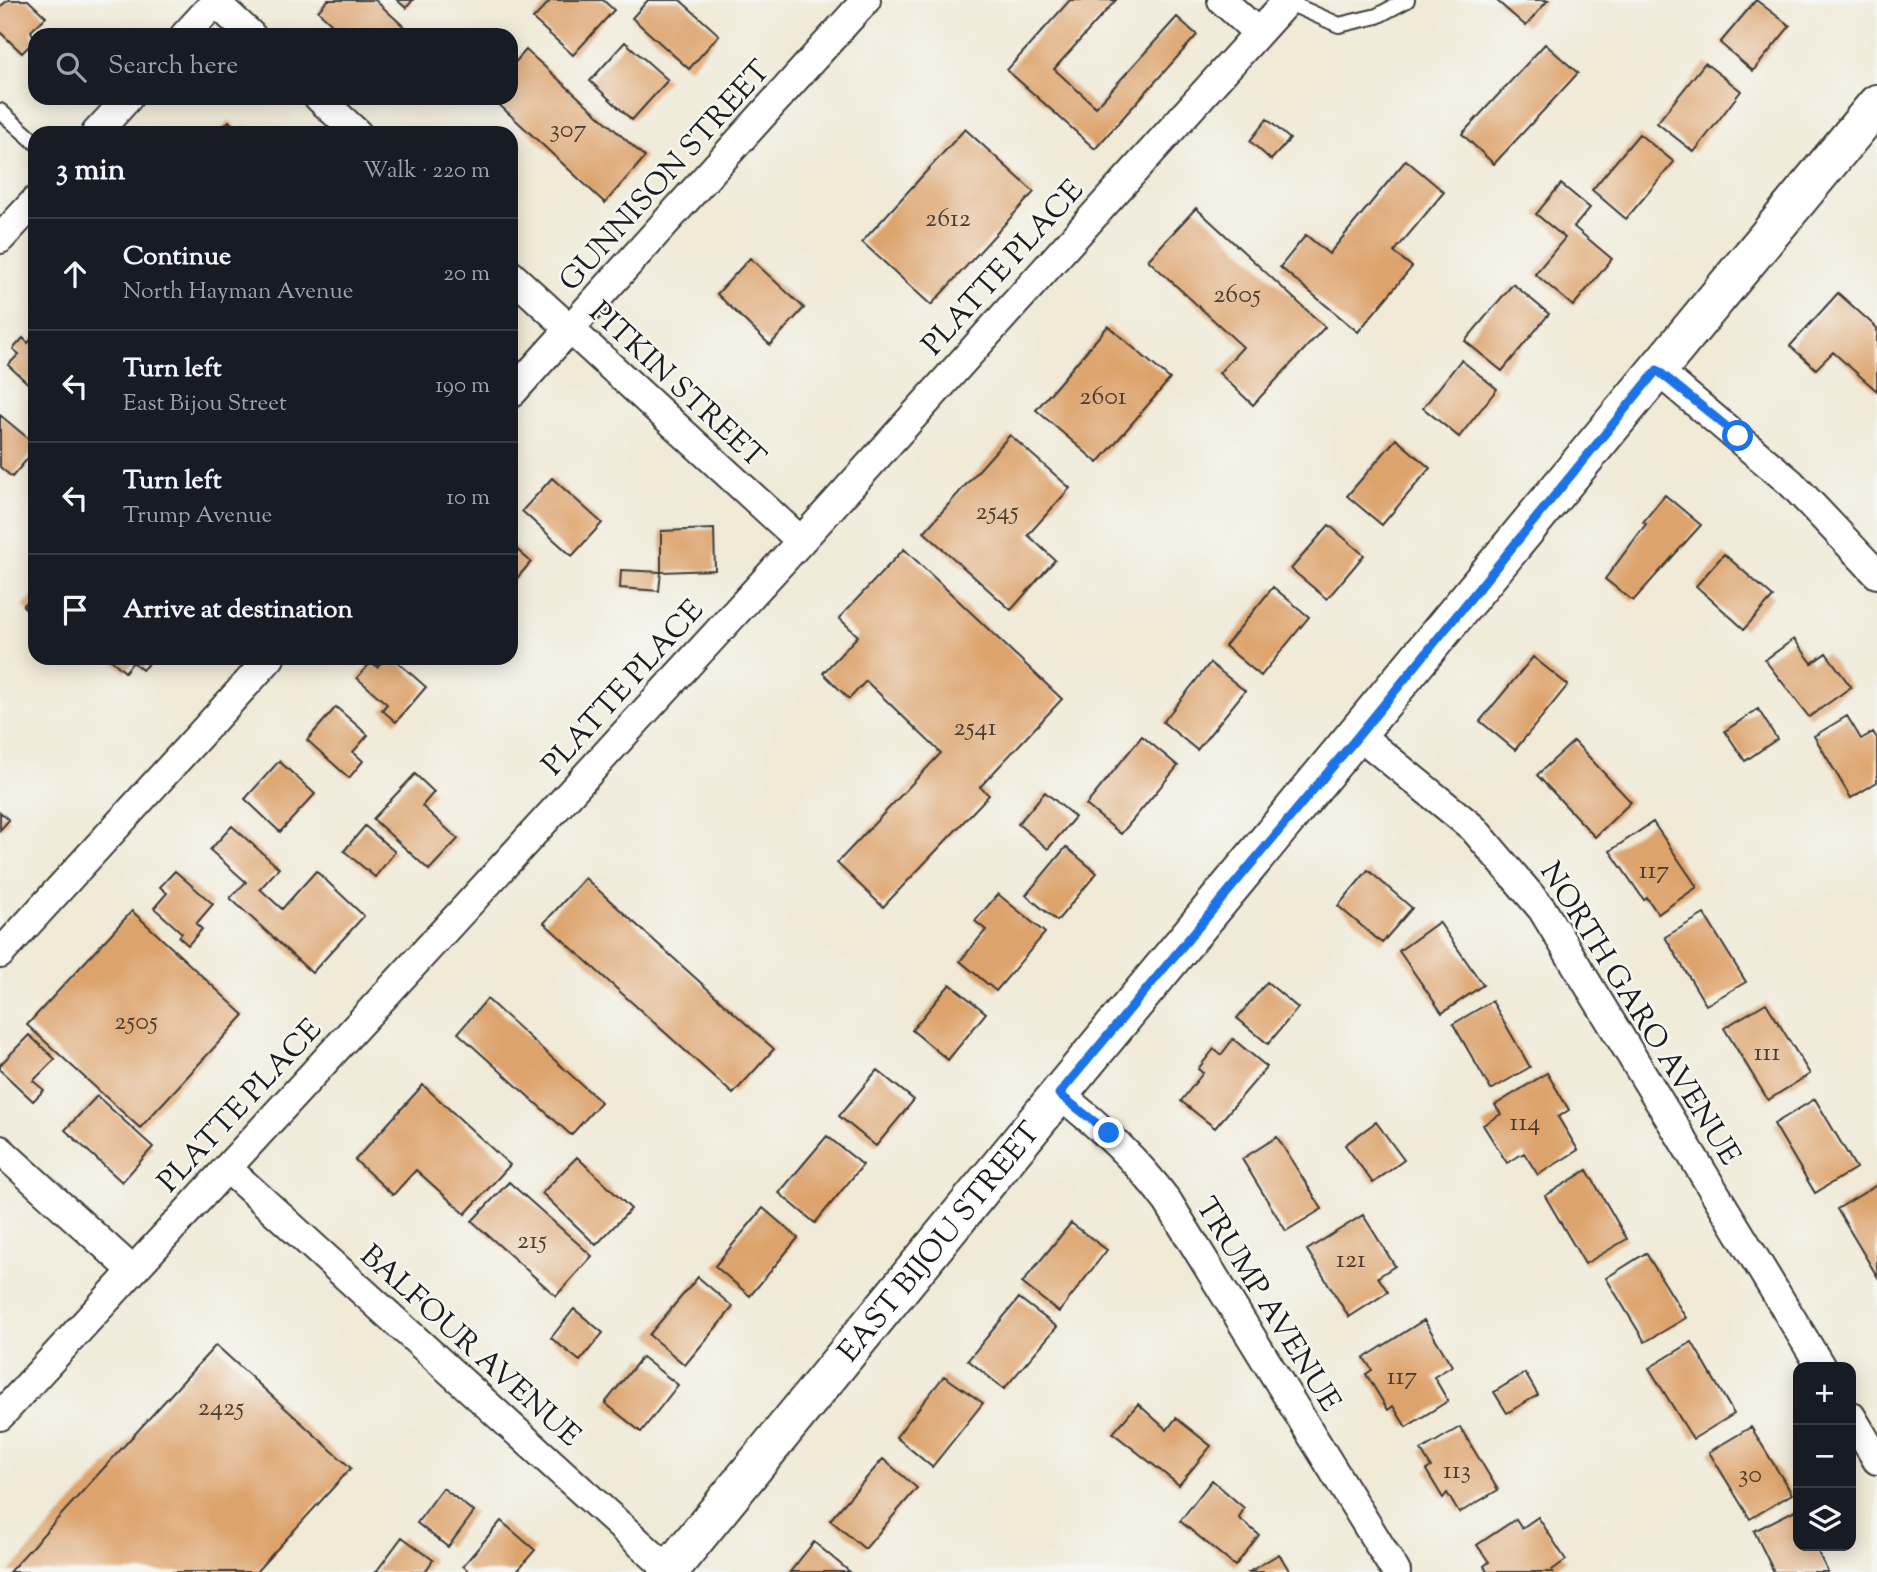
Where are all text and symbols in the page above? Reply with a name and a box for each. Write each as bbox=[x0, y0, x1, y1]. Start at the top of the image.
search box bbox=[28, 28, 518, 105]
icon: search bbox=[52, 48, 90, 86]
text: Search here bbox=[108, 48, 238, 85]
street label: GUNNISON STREET bbox=[550, 52, 782, 302]
house number: 307 bbox=[549, 112, 587, 149]
text: 3 min bbox=[56, 150, 126, 193]
text: Walk · 220 m bbox=[363, 155, 490, 188]
street label: PLATTE PLACE bbox=[913, 171, 1095, 366]
house number: 2612 bbox=[925, 201, 971, 238]
text: Continue bbox=[123, 239, 231, 276]
icon: ahead bbox=[56, 255, 94, 293]
text: 20 m bbox=[443, 258, 490, 291]
text: North Hayman Avenue bbox=[123, 276, 353, 309]
house number: 2605 bbox=[1213, 277, 1261, 314]
street label: PITKIN STREET bbox=[578, 292, 774, 479]
text: Turn left bbox=[123, 351, 222, 388]
icon: left bbox=[56, 367, 94, 405]
text: 190 m bbox=[435, 370, 490, 403]
house number: 2601 bbox=[1079, 379, 1127, 416]
text: East Bijou Street bbox=[123, 388, 287, 421]
route start bbox=[1722, 420, 1753, 451]
text: Turn left bbox=[123, 463, 222, 500]
icon: left bbox=[56, 479, 94, 517]
text: 10 m bbox=[446, 482, 490, 515]
house number: 2545 bbox=[975, 494, 1019, 531]
text: Trump Avenue bbox=[123, 500, 272, 533]
icon: arrive bbox=[56, 591, 94, 629]
street label: PLATTE PLACE bbox=[533, 591, 715, 786]
text: Arrive at destination bbox=[123, 592, 353, 629]
house number: 2541 bbox=[953, 710, 997, 747]
house number: 117 bbox=[1639, 853, 1669, 890]
street label: NORTH GARO AVENUE bbox=[1528, 854, 1750, 1174]
house number: 2505 bbox=[114, 1004, 158, 1041]
street label: PLATTE PLACE bbox=[149, 1010, 333, 1203]
house number: 111 bbox=[1754, 1035, 1780, 1072]
house number: 114 bbox=[1510, 1105, 1540, 1142]
street label: EAST BIJOU STREET bbox=[829, 1114, 1052, 1372]
route end bbox=[1093, 1117, 1124, 1148]
street label: TRUMP AVENUE bbox=[1184, 1190, 1350, 1421]
house number: 215 bbox=[517, 1223, 547, 1260]
street label: BALFOUR AVENUE bbox=[349, 1236, 589, 1458]
house number: 121 bbox=[1336, 1242, 1366, 1279]
house number: 117 bbox=[1387, 1359, 1417, 1396]
map controls bbox=[1793, 1362, 1856, 1551]
button: + bbox=[1793, 1362, 1856, 1425]
house number: 2425 bbox=[198, 1390, 244, 1427]
button: − bbox=[1793, 1425, 1856, 1488]
house number: 113 bbox=[1443, 1453, 1471, 1490]
house number: 30 bbox=[1738, 1457, 1762, 1494]
button: layers bbox=[1793, 1488, 1856, 1551]

